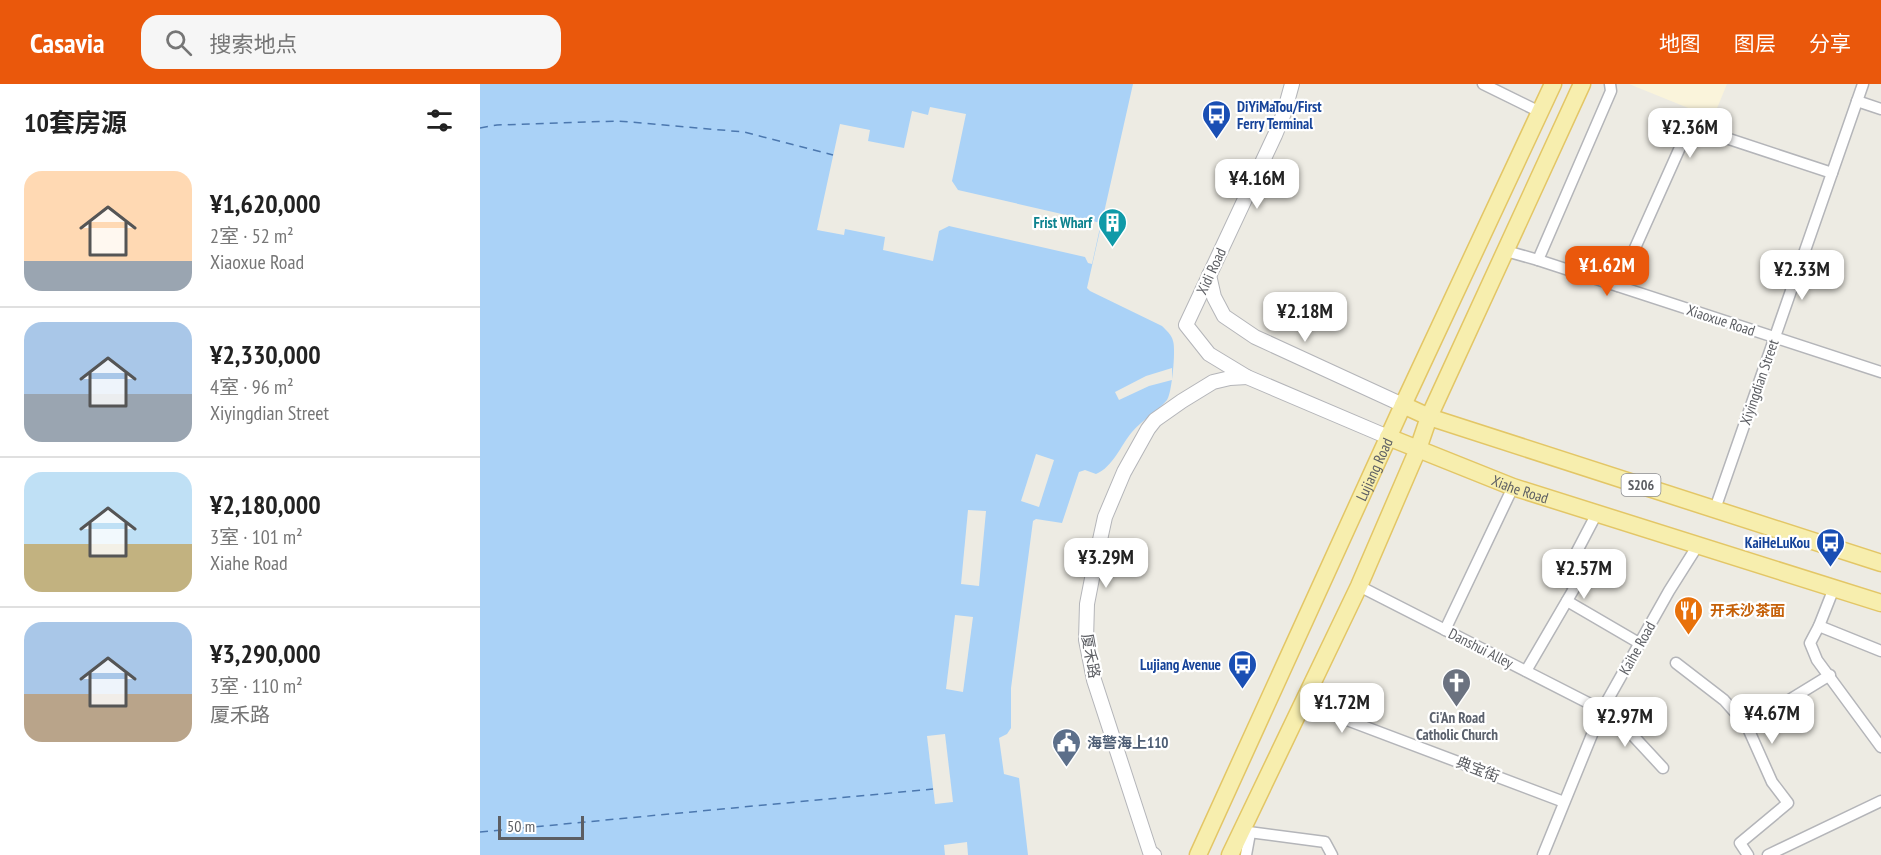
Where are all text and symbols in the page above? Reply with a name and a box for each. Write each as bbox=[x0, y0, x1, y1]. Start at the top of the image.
search box bbox=[141, 15, 561, 69]
text: Casavia bbox=[30, 24, 105, 61]
icon: search bbox=[162, 26, 195, 59]
text: 搜索地点 bbox=[210, 30, 298, 58]
text: 地图 bbox=[1659, 30, 1701, 57]
text: 图层 bbox=[1734, 30, 1776, 57]
text: 分享 bbox=[1809, 30, 1851, 57]
place label: DiYiMaTou/First Ferry Terminal bbox=[1237, 97, 1322, 133]
bus stop icon: DiYiMaTou/First Ferry Terminal bbox=[1200, 99, 1232, 141]
icon: filters bbox=[423, 104, 456, 137]
text: 10套房源 bbox=[24, 106, 127, 139]
pin: ¥2.36M bbox=[1641, 108, 1739, 159]
text: ¥2.36M bbox=[1662, 114, 1718, 140]
pin: ¥4.16M bbox=[1208, 159, 1306, 210]
text: ¥4.16M bbox=[1229, 165, 1285, 191]
text: ¥1,620,000 bbox=[210, 187, 321, 220]
icon: home bbox=[72, 195, 144, 267]
building icon: Frist Wharf bbox=[1097, 206, 1129, 248]
place label: Frist Wharf bbox=[1033, 213, 1093, 232]
text: 2室 · 52 m² bbox=[210, 223, 294, 249]
street label: Xidi Road bbox=[1192, 245, 1230, 297]
pin: ¥1.62M bbox=[1558, 246, 1656, 297]
text: Xiaoxue Road bbox=[210, 249, 304, 275]
pin: ¥2.33M bbox=[1753, 250, 1851, 301]
text: ¥1.62M bbox=[1579, 252, 1635, 278]
text: ¥2.33M bbox=[1774, 256, 1830, 282]
pin: ¥2.18M bbox=[1256, 292, 1354, 343]
text: ¥2.18M bbox=[1277, 298, 1333, 324]
street label: Xiaoxue Road bbox=[1684, 300, 1758, 340]
street label: Xiyingdian Street bbox=[1735, 337, 1783, 427]
text: ¥2,330,000 bbox=[210, 338, 321, 371]
icon: home bbox=[72, 346, 144, 418]
text: 4室 · 96 m² bbox=[210, 374, 294, 400]
text: Xiyingdian Street bbox=[210, 400, 329, 426]
street label: Lujiang Road bbox=[1351, 435, 1396, 504]
street label: Xiahe Road bbox=[1489, 470, 1551, 507]
road number: S206 bbox=[1622, 474, 1660, 496]
text: ¥2,180,000 bbox=[210, 488, 321, 521]
icon: home bbox=[72, 496, 144, 568]
text: 3室 · 101 m² bbox=[210, 524, 303, 550]
bus stop icon: KaiHeLuKou bbox=[1815, 526, 1847, 568]
place label: KaiHeLuKou bbox=[1745, 533, 1810, 552]
pin: ¥3.29M bbox=[1057, 538, 1155, 589]
text: ¥3.29M bbox=[1078, 544, 1134, 570]
pin: ¥2.57M bbox=[1535, 549, 1633, 600]
text: Xiahe Road bbox=[210, 550, 288, 576]
text: ¥2.57M bbox=[1556, 555, 1612, 581]
restaurant icon: 开禾沙茶面 bbox=[1673, 594, 1705, 636]
place label: 开禾沙茶面 bbox=[1710, 601, 1785, 620]
street label: Kaihe Road bbox=[1615, 618, 1659, 678]
street label: Danshui Alley bbox=[1445, 624, 1517, 673]
street label: 厦禾路 bbox=[1078, 632, 1104, 680]
text: ¥3,290,000 bbox=[210, 637, 321, 670]
icon: home bbox=[72, 646, 144, 718]
bus stop icon: Lujiang Avenue bbox=[1226, 648, 1258, 690]
place label: Lujiang Avenue bbox=[1140, 655, 1221, 674]
church icon: Ci'An Road Catholic Church bbox=[1441, 666, 1473, 708]
text: 3室 · 110 m² bbox=[210, 673, 303, 699]
pin: ¥1.72M bbox=[1293, 683, 1391, 734]
text: ¥1.72M bbox=[1314, 689, 1370, 715]
pin: ¥4.67M bbox=[1723, 694, 1821, 745]
pin: ¥2.97M bbox=[1576, 697, 1674, 748]
text: ¥4.67M bbox=[1744, 700, 1800, 726]
text: 厦禾路 bbox=[210, 702, 270, 728]
text: ¥2.97M bbox=[1597, 703, 1653, 729]
place label: Ci'An Road Catholic Church bbox=[1416, 708, 1498, 744]
public building icon: 海警海上110 bbox=[1050, 726, 1082, 768]
place label: 海警海上110 bbox=[1087, 733, 1169, 752]
street label: 典宝街 bbox=[1454, 752, 1502, 786]
scale bar bbox=[498, 813, 584, 840]
text: 50 m bbox=[507, 816, 535, 836]

